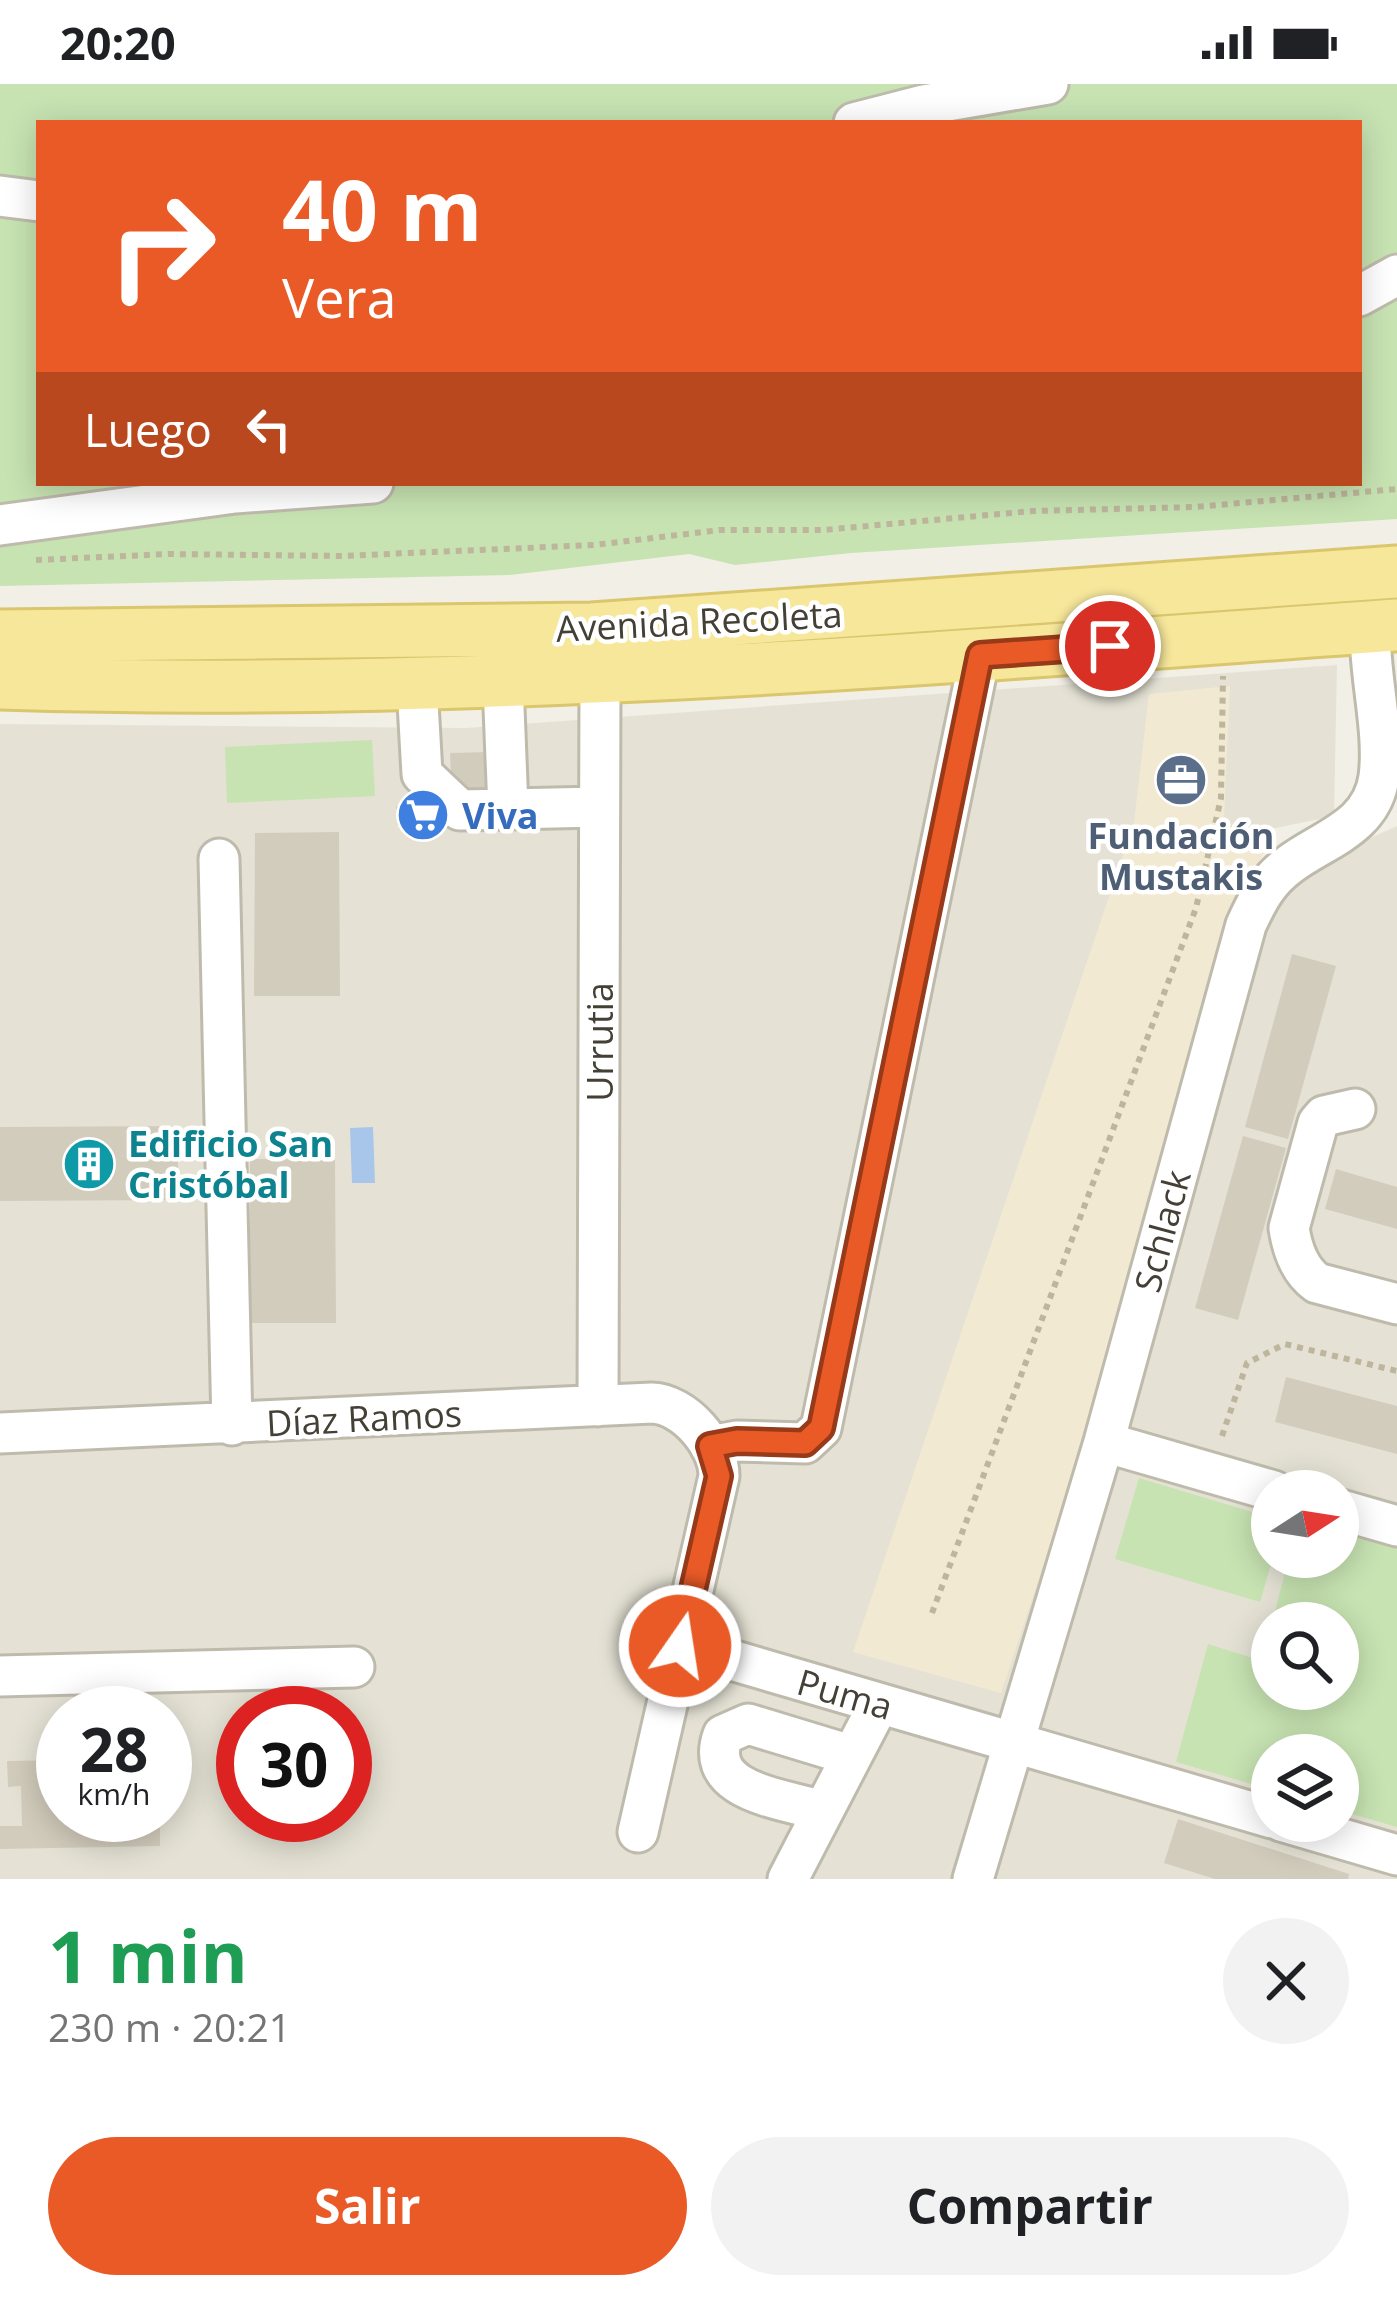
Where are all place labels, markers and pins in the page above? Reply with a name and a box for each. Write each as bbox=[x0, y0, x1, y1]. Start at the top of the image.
pin bbox=[1059, 595, 1161, 697]
office icon: Fundación Mustakis bbox=[1153, 752, 1209, 808]
supermarket icon: Viva bbox=[395, 787, 451, 843]
place label: Viva bbox=[462, 791, 539, 840]
place label: Fundación Mustakis bbox=[1087, 811, 1275, 901]
place label: Edificio San Cristóbal bbox=[128, 1119, 333, 1209]
building icon: Edificio San Cristóbal bbox=[61, 1136, 117, 1192]

